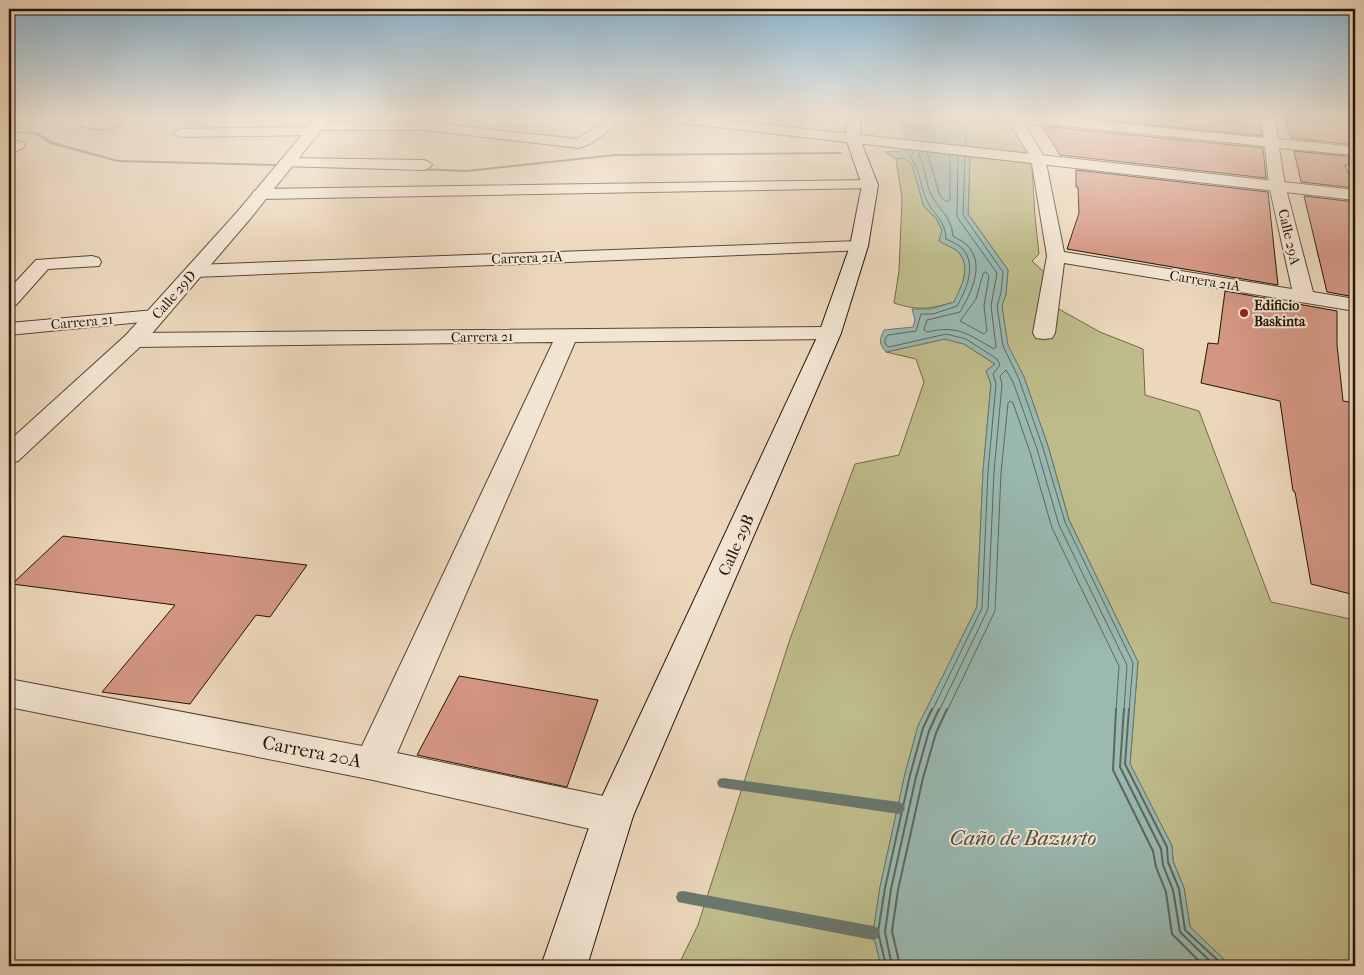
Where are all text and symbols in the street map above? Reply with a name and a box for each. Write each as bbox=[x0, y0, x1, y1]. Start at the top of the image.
street label: Calle 29A bbox=[1274, 207, 1304, 268]
street label: Carrera 21A bbox=[491, 248, 564, 268]
street label: Calle 29D bbox=[148, 267, 200, 323]
street label: Carrera 21A bbox=[1168, 267, 1242, 295]
place label: Edificio Baskinta bbox=[1254, 297, 1306, 330]
marker: Edificio Baskinta bbox=[1238, 307, 1250, 319]
street label: Carrera 21 bbox=[50, 311, 114, 333]
street label: Carrera 21 bbox=[451, 328, 513, 346]
street label: Calle 29B bbox=[714, 511, 758, 579]
street label: Carrera 20A bbox=[261, 732, 364, 773]
water label: Caño de Bazurto bbox=[950, 826, 1096, 850]

